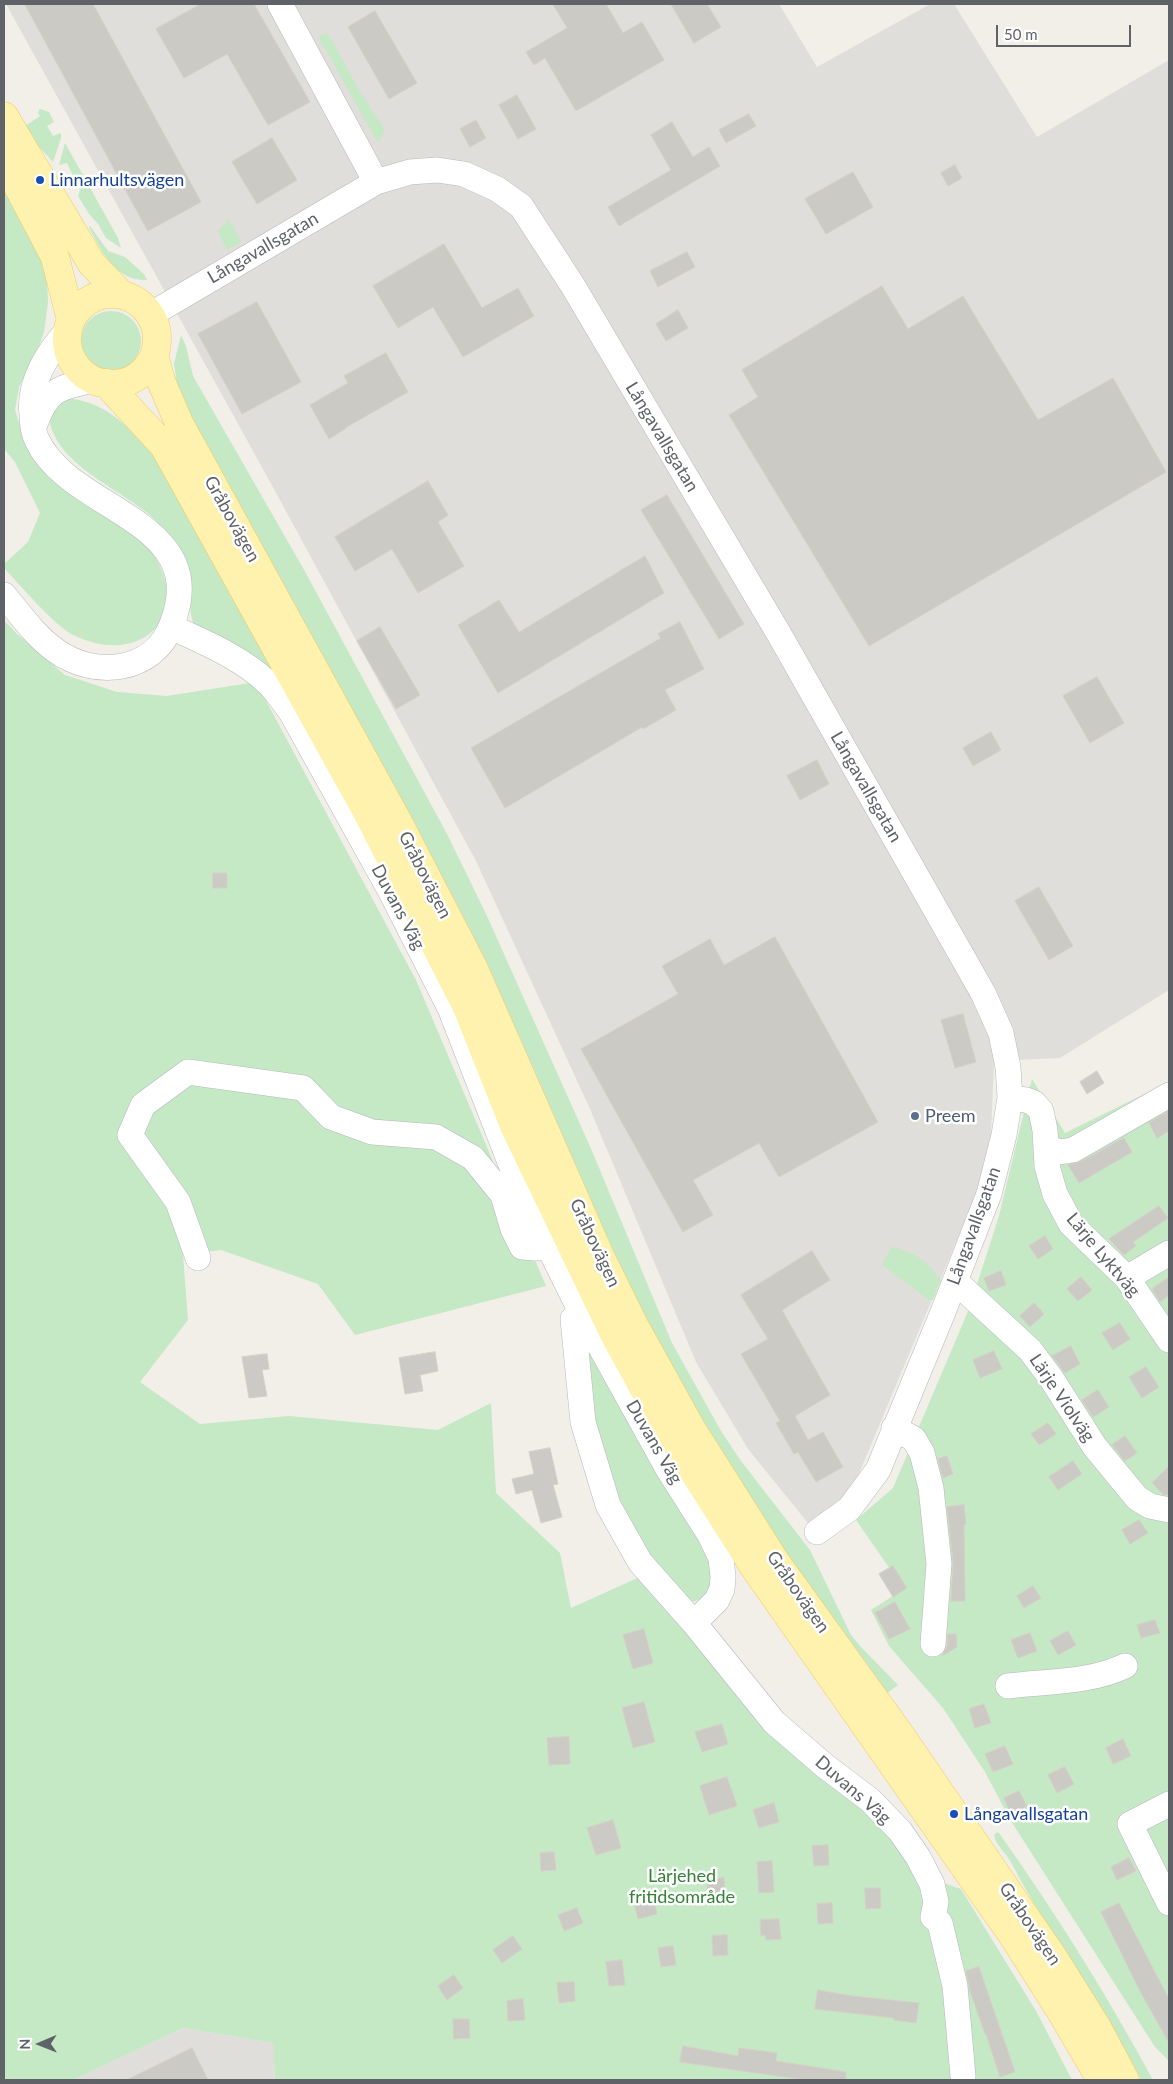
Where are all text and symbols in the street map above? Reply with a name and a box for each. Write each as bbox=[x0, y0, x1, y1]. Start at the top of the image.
scale bar bbox=[998, 15, 1133, 47]
text: 50 m bbox=[1004, 25, 1038, 43]
place label: Linnarhultsvägen bbox=[50, 169, 184, 191]
marker: Linnarhultsvägen bbox=[34, 174, 46, 186]
street label: Långavallsgatan bbox=[204, 208, 322, 288]
street label: Långavallsgatan bbox=[621, 378, 703, 496]
street label: Gråbovägen bbox=[199, 472, 265, 566]
street label: Långavallsgatan bbox=[826, 728, 906, 846]
street label: Gråbovägen bbox=[394, 828, 456, 922]
street label: Duvans Väg bbox=[367, 861, 429, 953]
place label: Preem bbox=[925, 1105, 976, 1127]
marker: Preem bbox=[909, 1110, 921, 1122]
street label: Långavallsgatan bbox=[943, 1164, 1005, 1288]
street label: Gråbovägen bbox=[565, 1195, 625, 1291]
street label: Lärje Lyktväg bbox=[1062, 1209, 1144, 1301]
street label: Lärje Violväg bbox=[1025, 1350, 1099, 1446]
street label: Duvans Väg bbox=[621, 1396, 687, 1488]
street label: Gråbovägen bbox=[762, 1547, 834, 1637]
street label: Duvans Väg bbox=[811, 1751, 895, 1829]
place label: Långavallsgatan bbox=[964, 1803, 1088, 1825]
marker: Långavallsgatan bbox=[948, 1808, 960, 1820]
park label: Lärjehed fritidsområde bbox=[629, 1865, 735, 1908]
street label: Gråbovägen bbox=[994, 1879, 1066, 1969]
north arrow bbox=[15, 2019, 65, 2069]
text: N bbox=[16, 2039, 33, 2050]

